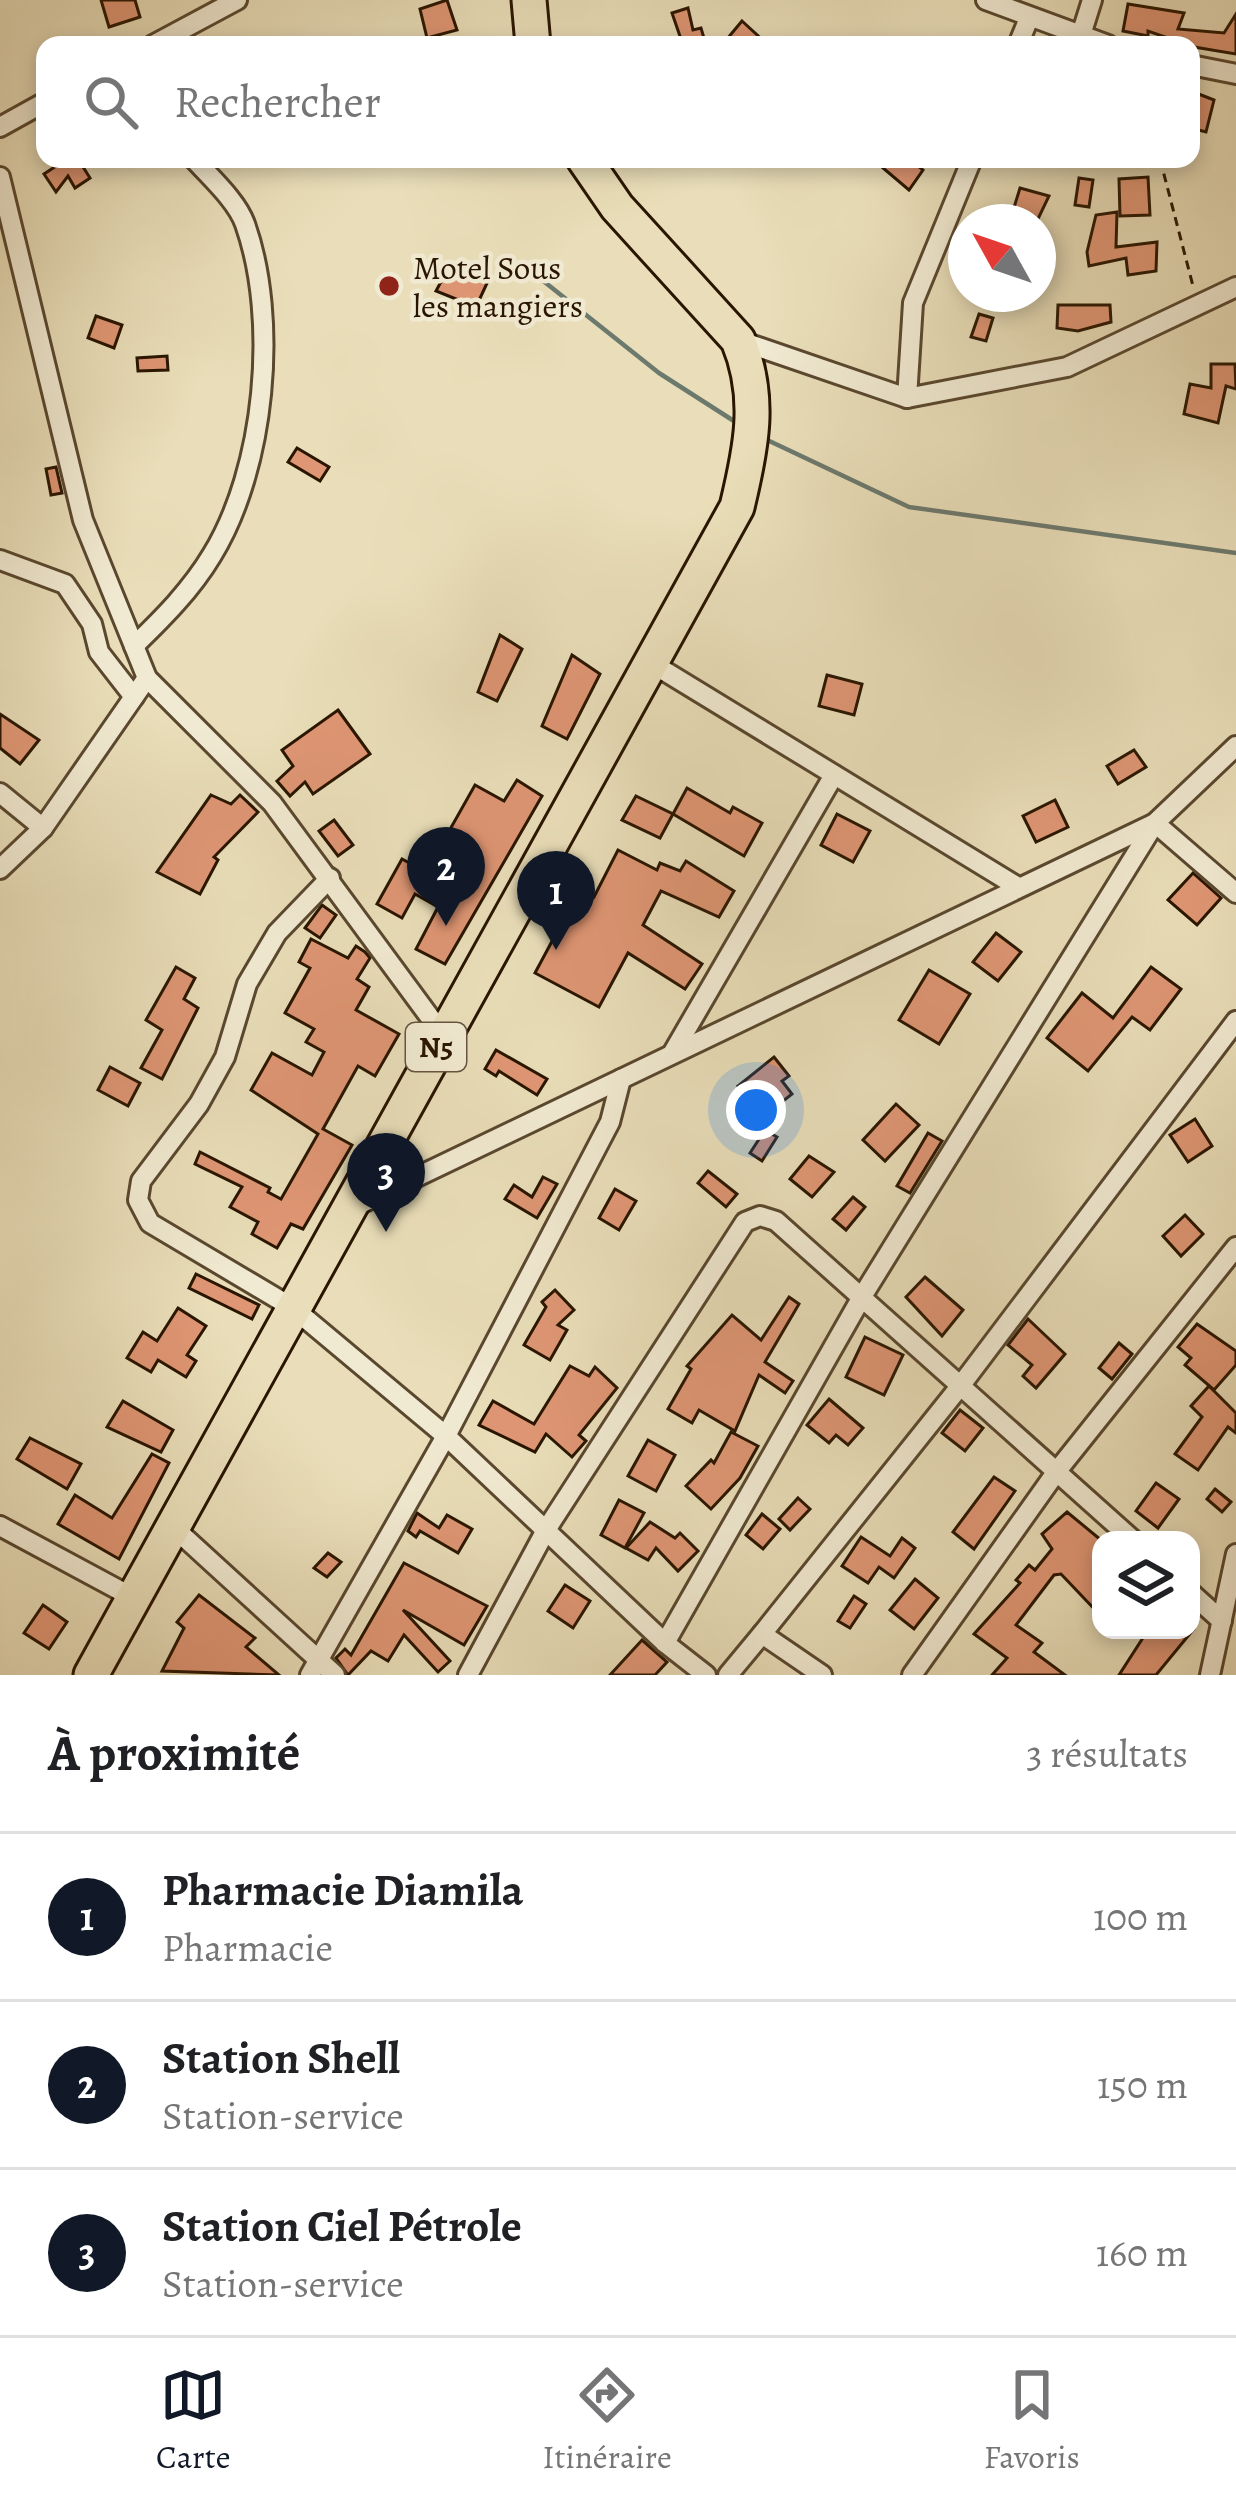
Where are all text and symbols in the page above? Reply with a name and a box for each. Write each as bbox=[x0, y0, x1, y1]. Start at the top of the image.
search box bbox=[36, 36, 1200, 168]
icon: search bbox=[78, 69, 144, 135]
text: Rechercher bbox=[174, 71, 381, 133]
north arrow bbox=[948, 204, 1056, 312]
place label: Motel Sous les mangiers bbox=[413, 245, 583, 328]
marker: Motel Sous les mangiers bbox=[376, 273, 402, 299]
pin: 2 bbox=[407, 827, 485, 926]
pin: 1 bbox=[517, 851, 595, 950]
road number: N5 bbox=[406, 1023, 466, 1071]
your location bbox=[726, 1080, 786, 1140]
pin: 3 bbox=[347, 1133, 425, 1232]
map controls bbox=[1092, 1531, 1200, 1639]
button: layers bbox=[1092, 1531, 1200, 1639]
text: À proximité bbox=[48, 1718, 300, 1788]
text: 3 résultats bbox=[1026, 1727, 1188, 1780]
text: Pharmacie Diamila bbox=[162, 1859, 524, 1921]
text: 1 bbox=[80, 1890, 94, 1943]
text: 100 m bbox=[1093, 1890, 1188, 1943]
text: Pharmacie bbox=[162, 1921, 333, 1974]
text: Station Shell bbox=[162, 2027, 400, 2089]
text: 2 bbox=[78, 2058, 96, 2111]
text: 150 m bbox=[1097, 2058, 1188, 2111]
text: Station-service bbox=[162, 2089, 404, 2142]
text: Station Ciel Pétrole bbox=[162, 2195, 522, 2257]
text: 3 bbox=[79, 2226, 95, 2279]
text: 160 m bbox=[1096, 2226, 1188, 2279]
text: Station-service bbox=[162, 2257, 404, 2310]
tab: Carte bbox=[156, 2362, 230, 2479]
tab: Itinéraire bbox=[543, 2362, 672, 2479]
tab: Favoris bbox=[984, 2362, 1080, 2479]

